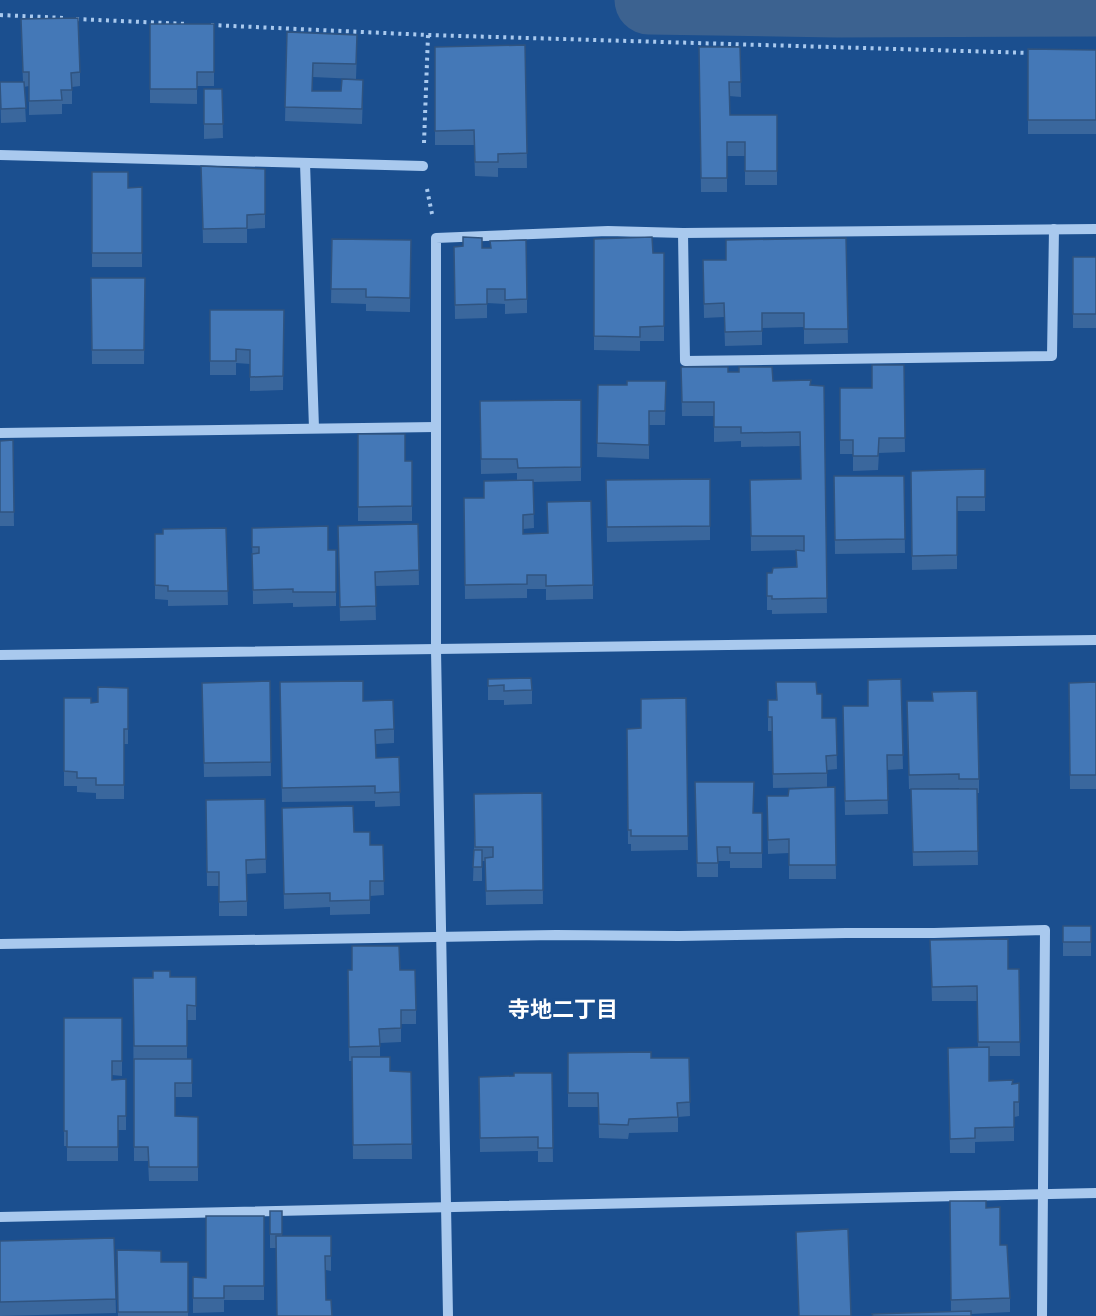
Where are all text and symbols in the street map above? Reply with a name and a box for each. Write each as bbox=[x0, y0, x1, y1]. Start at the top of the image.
district label: 寺地二丁目 bbox=[508, 997, 618, 1022]

